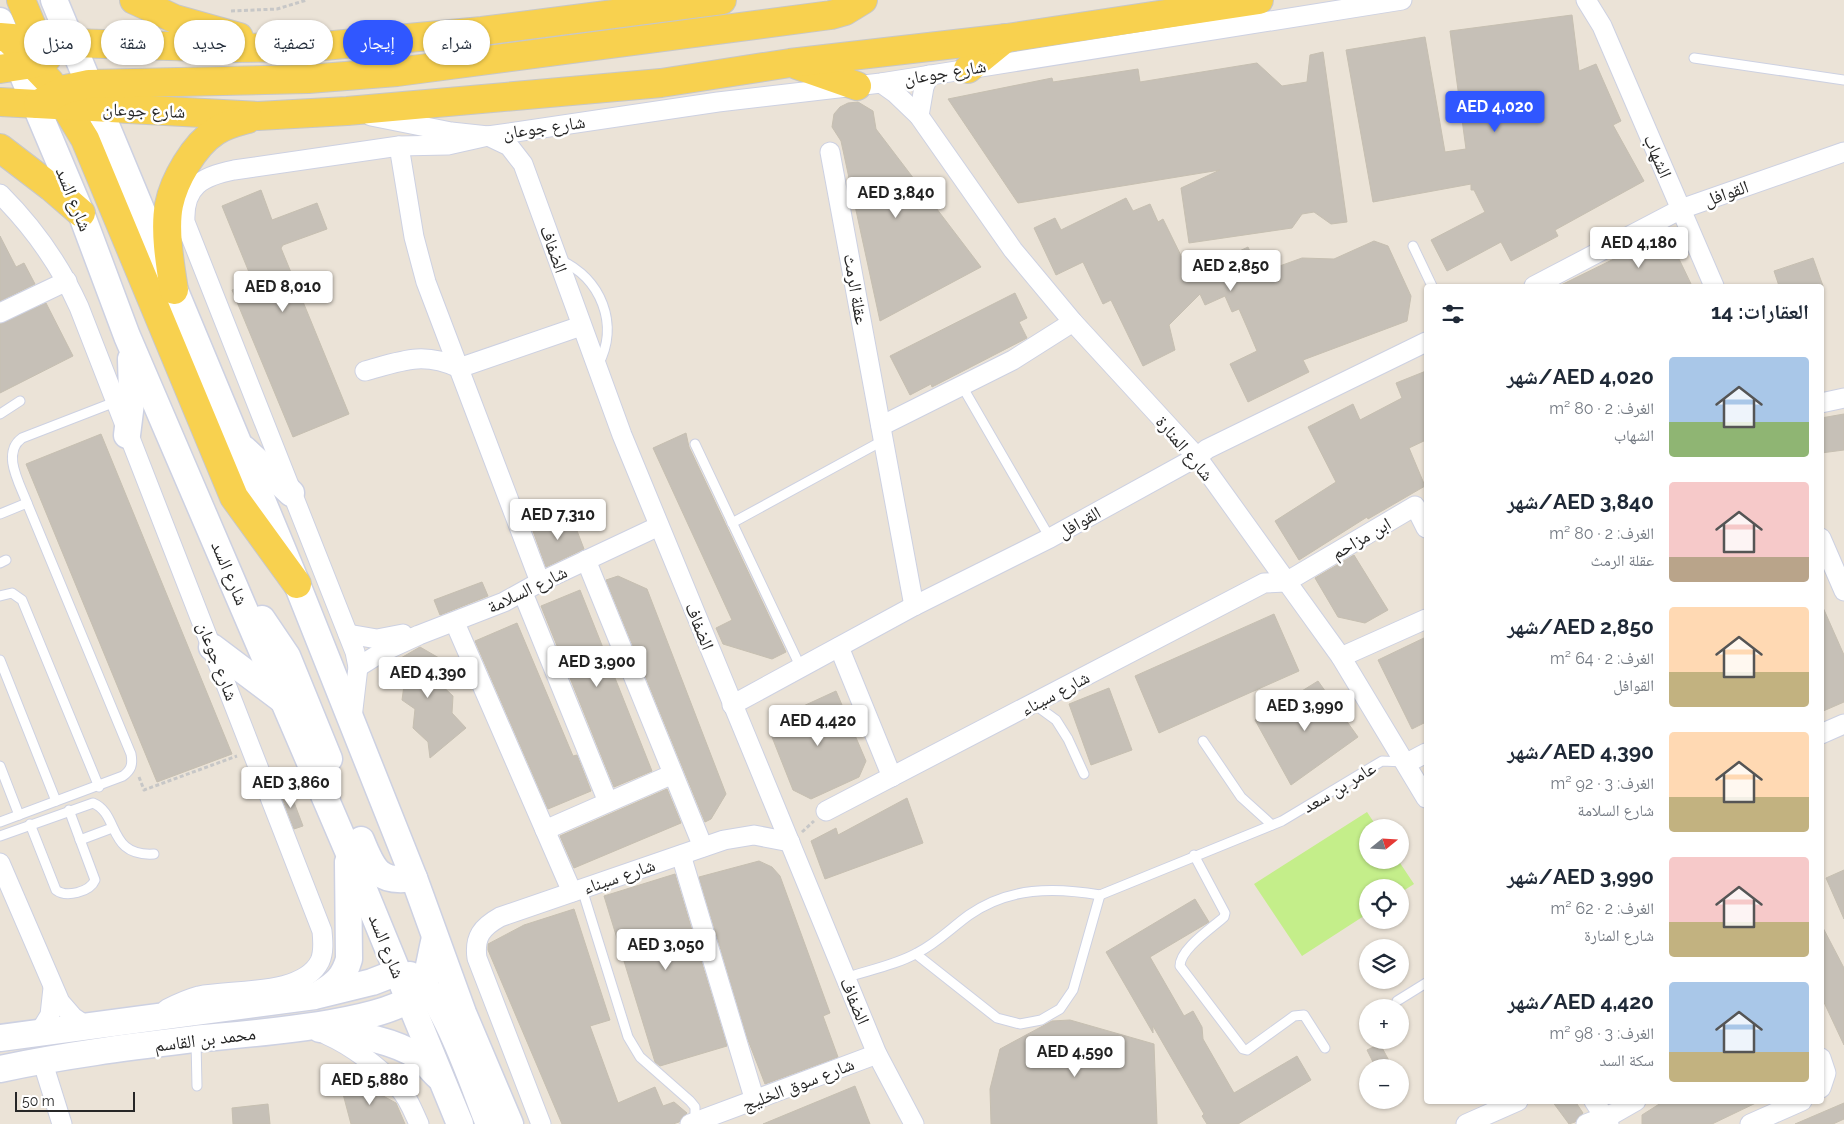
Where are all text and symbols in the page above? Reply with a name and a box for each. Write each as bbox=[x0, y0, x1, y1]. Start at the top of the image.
chip: منزل bbox=[24, 20, 91, 65]
chip: شقة bbox=[101, 20, 164, 65]
chip: جديد bbox=[174, 20, 245, 65]
chip: تصفية bbox=[255, 20, 333, 65]
chip: إيجار bbox=[343, 20, 413, 65]
chip: شراء bbox=[423, 20, 490, 65]
street label: شارع جوعان bbox=[902, 55, 988, 90]
pin: AED 4,020 bbox=[1438, 90, 1552, 133]
text: AED 4,020 bbox=[1456, 97, 1534, 116]
street label: شارع جوعان bbox=[102, 98, 186, 123]
street label: شارع جوعان bbox=[502, 111, 587, 144]
street label: الشهاب bbox=[1639, 131, 1677, 181]
street label: شارع السد bbox=[51, 164, 96, 235]
pin: AED 3,840 bbox=[839, 176, 953, 219]
street label: القوافل bbox=[1701, 176, 1751, 211]
text: AED 3,840 bbox=[858, 183, 934, 202]
street label: الضفاف bbox=[536, 222, 572, 276]
pin: AED 4,180 bbox=[1582, 226, 1696, 269]
text: AED 4,180 bbox=[1601, 233, 1677, 252]
pin: AED 2,850 bbox=[1174, 250, 1288, 292]
street label: عقلة الرمث bbox=[839, 252, 873, 326]
text: AED 2,850 bbox=[1193, 256, 1269, 275]
pin: AED 8,010 bbox=[226, 270, 340, 313]
text: AED 8,010 bbox=[245, 277, 321, 296]
text: العقارات: 14 bbox=[1711, 299, 1809, 324]
icon: filters bbox=[1439, 300, 1467, 328]
text: AED 4,020/شهر bbox=[1507, 364, 1654, 389]
icon: home bbox=[1709, 377, 1769, 437]
text: الغرف: 2 · 80 m² bbox=[1549, 399, 1654, 418]
street label: شارع المنارة bbox=[1151, 411, 1218, 485]
text: الشهاب bbox=[1614, 426, 1654, 445]
text: AED 3,840/شهر bbox=[1507, 489, 1654, 514]
pin: AED 7,310 bbox=[501, 498, 615, 541]
street label: القوافل bbox=[1054, 502, 1105, 543]
icon: home bbox=[1709, 502, 1769, 562]
text: AED 7,310 bbox=[521, 505, 595, 524]
street label: ابن مزاحم bbox=[1328, 513, 1395, 565]
text: الغرف: 2 · 80 m² bbox=[1549, 524, 1654, 543]
street label: شارع السد bbox=[206, 538, 253, 609]
text: عقلة الرمث bbox=[1590, 551, 1654, 570]
street label: شارع السلامة bbox=[484, 561, 571, 618]
street label: الضفاف bbox=[681, 599, 719, 653]
text: AED 2,850/شهر bbox=[1507, 614, 1654, 639]
street label: شارع جوعان bbox=[192, 619, 243, 704]
icon: home bbox=[1709, 627, 1769, 687]
pin: AED 3,900 bbox=[540, 646, 654, 688]
text: الغرف: 2 · 64 m² bbox=[1550, 649, 1654, 668]
text: AED 3,900 bbox=[558, 652, 636, 671]
pin: AED 4,390 bbox=[371, 656, 485, 699]
text: AED 4,390 bbox=[390, 663, 466, 682]
street label: شارع سيناء bbox=[1017, 666, 1093, 721]
text: القوافل bbox=[1613, 676, 1654, 695]
pin: AED 3,990 bbox=[1248, 690, 1362, 732]
text: AED 3,990 bbox=[1267, 696, 1343, 715]
pin: AED 4,420 bbox=[761, 704, 875, 747]
text: AED 4,420 bbox=[780, 711, 856, 730]
text: AED 4,390/شهر bbox=[1507, 739, 1654, 764]
icon: home bbox=[1709, 752, 1769, 812]
street label: عامر بن سعد bbox=[1299, 757, 1380, 818]
pin: AED 3,860 bbox=[234, 766, 348, 809]
text: AED 3,860 bbox=[252, 773, 330, 792]
text: الغرف: 3 · 92 m² bbox=[1551, 774, 1654, 793]
text: شارع السلامة bbox=[1577, 801, 1654, 820]
north arrow bbox=[1359, 819, 1409, 869]
map controls bbox=[1359, 819, 1409, 1109]
street label: شارع سيناء bbox=[580, 854, 658, 899]
text: AED 3,990/شهر bbox=[1507, 864, 1654, 889]
icon: home bbox=[1709, 877, 1769, 937]
button: locate bbox=[1359, 879, 1409, 929]
text: الغرف: 2 · 62 m² bbox=[1551, 899, 1654, 918]
street label: شارع السد bbox=[364, 911, 409, 982]
text: شارع المنارة bbox=[1584, 926, 1654, 945]
pin: AED 3,050 bbox=[609, 928, 723, 971]
text: AED 3,050 bbox=[628, 935, 704, 954]
button: layers bbox=[1359, 939, 1409, 989]
street label: الضفاف bbox=[836, 974, 874, 1028]
text: AED 4,420/شهر bbox=[1508, 989, 1654, 1014]
button: + bbox=[1359, 999, 1409, 1049]
icon: home bbox=[1709, 1002, 1769, 1062]
street label: محمد بن القاسم bbox=[153, 1022, 257, 1058]
text: الغرف: 3 · 98 m² bbox=[1549, 1024, 1654, 1043]
pin: AED 4,590 bbox=[1018, 1036, 1132, 1078]
text: AED 4,590 bbox=[1037, 1042, 1113, 1061]
text: سكة السد bbox=[1599, 1051, 1654, 1070]
street label: شارع سوق الخليج bbox=[739, 1053, 858, 1117]
button: − bbox=[1359, 1059, 1409, 1109]
pin: AED 5,880 bbox=[313, 1064, 427, 1106]
text: AED 5,880 bbox=[331, 1070, 409, 1089]
scale bar bbox=[15, 1089, 135, 1112]
text: 50 m bbox=[22, 1093, 55, 1109]

